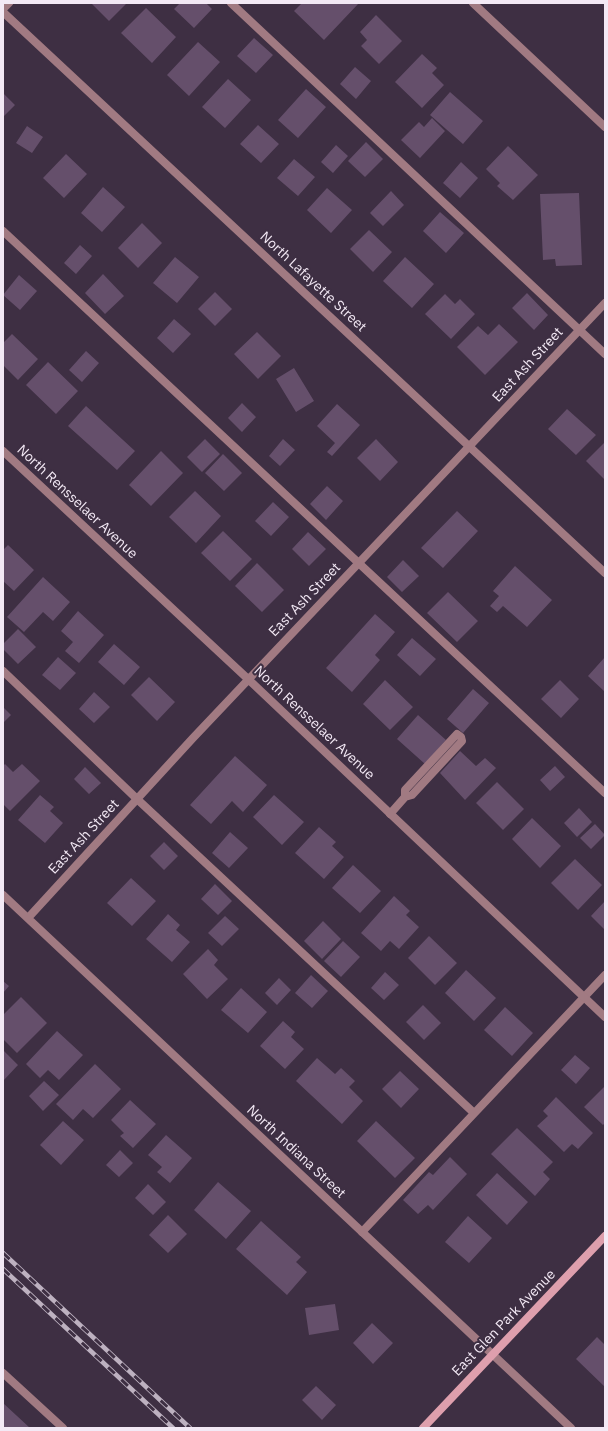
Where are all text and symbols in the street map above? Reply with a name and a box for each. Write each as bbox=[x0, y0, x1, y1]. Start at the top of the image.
street label: North Lafayette Street bbox=[256, 228, 370, 336]
street label: East Ash Street bbox=[489, 324, 567, 406]
street label: North Rensselaer Avenue bbox=[13, 442, 141, 562]
street label: East Ash Street bbox=[266, 560, 344, 640]
street label: North Rensselaer Avenue bbox=[250, 663, 378, 783]
street label: East Ash Street bbox=[45, 796, 123, 878]
street label: North Indiana Street bbox=[243, 1102, 349, 1202]
street label: East Glen Park Avenue bbox=[449, 1266, 559, 1380]

